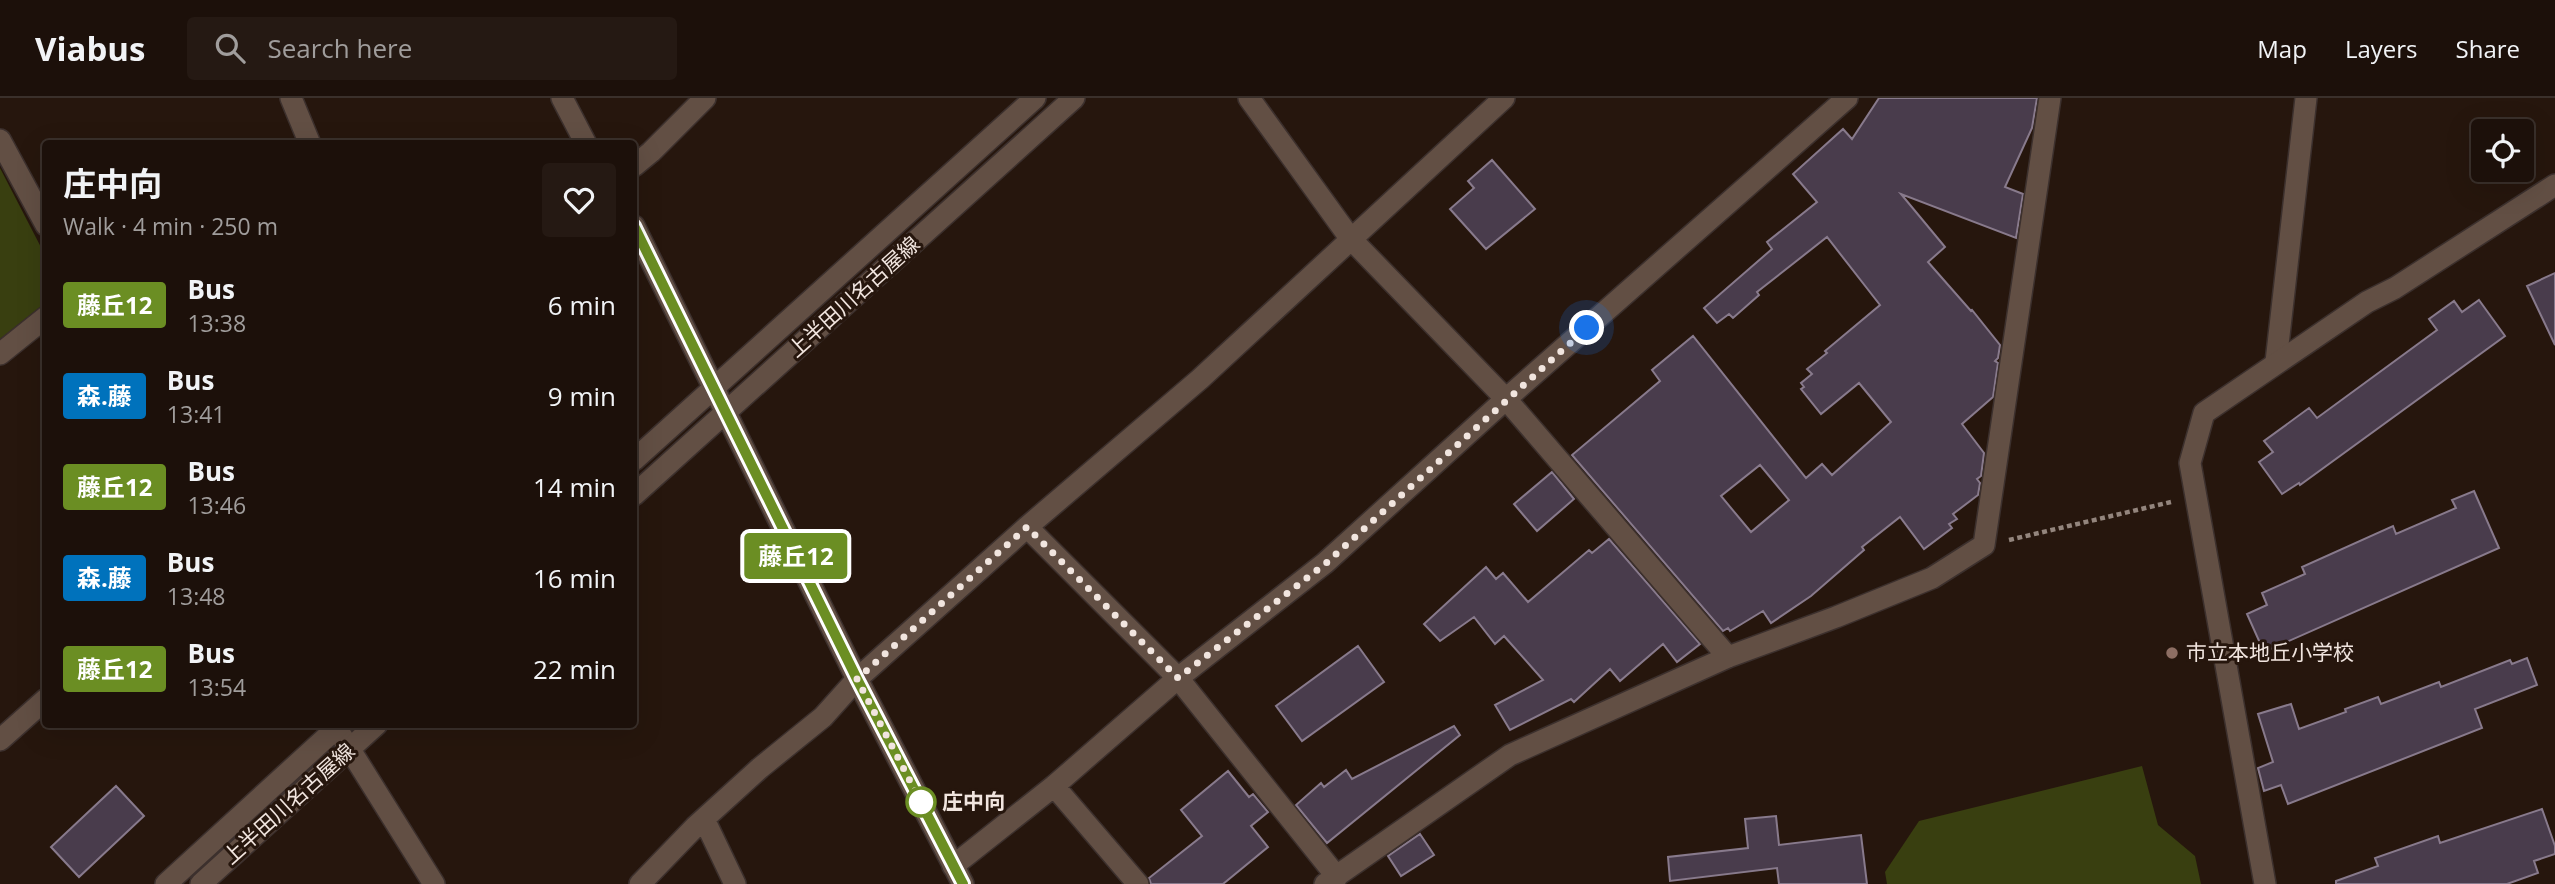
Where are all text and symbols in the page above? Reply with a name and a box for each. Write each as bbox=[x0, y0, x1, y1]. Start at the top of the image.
search box bbox=[187, 17, 677, 80]
text: Viabus bbox=[35, 26, 145, 71]
icon: search bbox=[211, 29, 249, 67]
text: Search here bbox=[267, 30, 412, 66]
text: Map bbox=[2257, 32, 2307, 65]
text: Layers bbox=[2345, 32, 2418, 65]
text: Share bbox=[2456, 32, 2520, 65]
map controls bbox=[2471, 119, 2534, 182]
button: locate bbox=[2471, 119, 2534, 182]
text: 庄中向 bbox=[63, 161, 162, 206]
button: heart bbox=[542, 163, 616, 237]
text: Walk · 4 min · 250 m bbox=[63, 210, 278, 242]
street label: 上半田川名古屋線 bbox=[782, 230, 925, 363]
text: Bus bbox=[187, 271, 235, 307]
text: 6 min bbox=[548, 287, 616, 323]
text: 藤丘12 bbox=[77, 288, 152, 321]
text: 13:38 bbox=[187, 307, 246, 339]
your location bbox=[1569, 310, 1604, 345]
text: Bus bbox=[167, 362, 214, 398]
text: 9 min bbox=[548, 378, 616, 414]
text: 森.藤 bbox=[77, 379, 132, 412]
text: 13:41 bbox=[167, 398, 226, 430]
text: Bus bbox=[187, 453, 235, 489]
text: 14 min bbox=[533, 469, 616, 505]
text: 藤丘12 bbox=[77, 470, 152, 503]
text: 13:46 bbox=[187, 489, 246, 521]
line badge: 藤丘12 bbox=[747, 533, 845, 579]
text: 藤丘12 bbox=[758, 539, 834, 572]
text: Bus bbox=[167, 544, 214, 580]
text: 16 min bbox=[533, 560, 616, 596]
text: 森.藤 bbox=[77, 561, 132, 594]
text: 13:48 bbox=[167, 580, 226, 612]
text: Bus bbox=[187, 635, 235, 671]
place label: 市立本地丘小学校 bbox=[2186, 638, 2354, 666]
marker: 市立本地丘小学校 bbox=[2164, 645, 2180, 661]
text: 22 min bbox=[533, 651, 616, 687]
text: 藤丘12 bbox=[77, 652, 152, 685]
text: 13:54 bbox=[187, 671, 246, 703]
street label: 上半田川名古屋線 bbox=[217, 737, 360, 870]
marker: 庄中向 bbox=[906, 787, 936, 817]
place label: 庄中向 bbox=[942, 787, 1005, 815]

